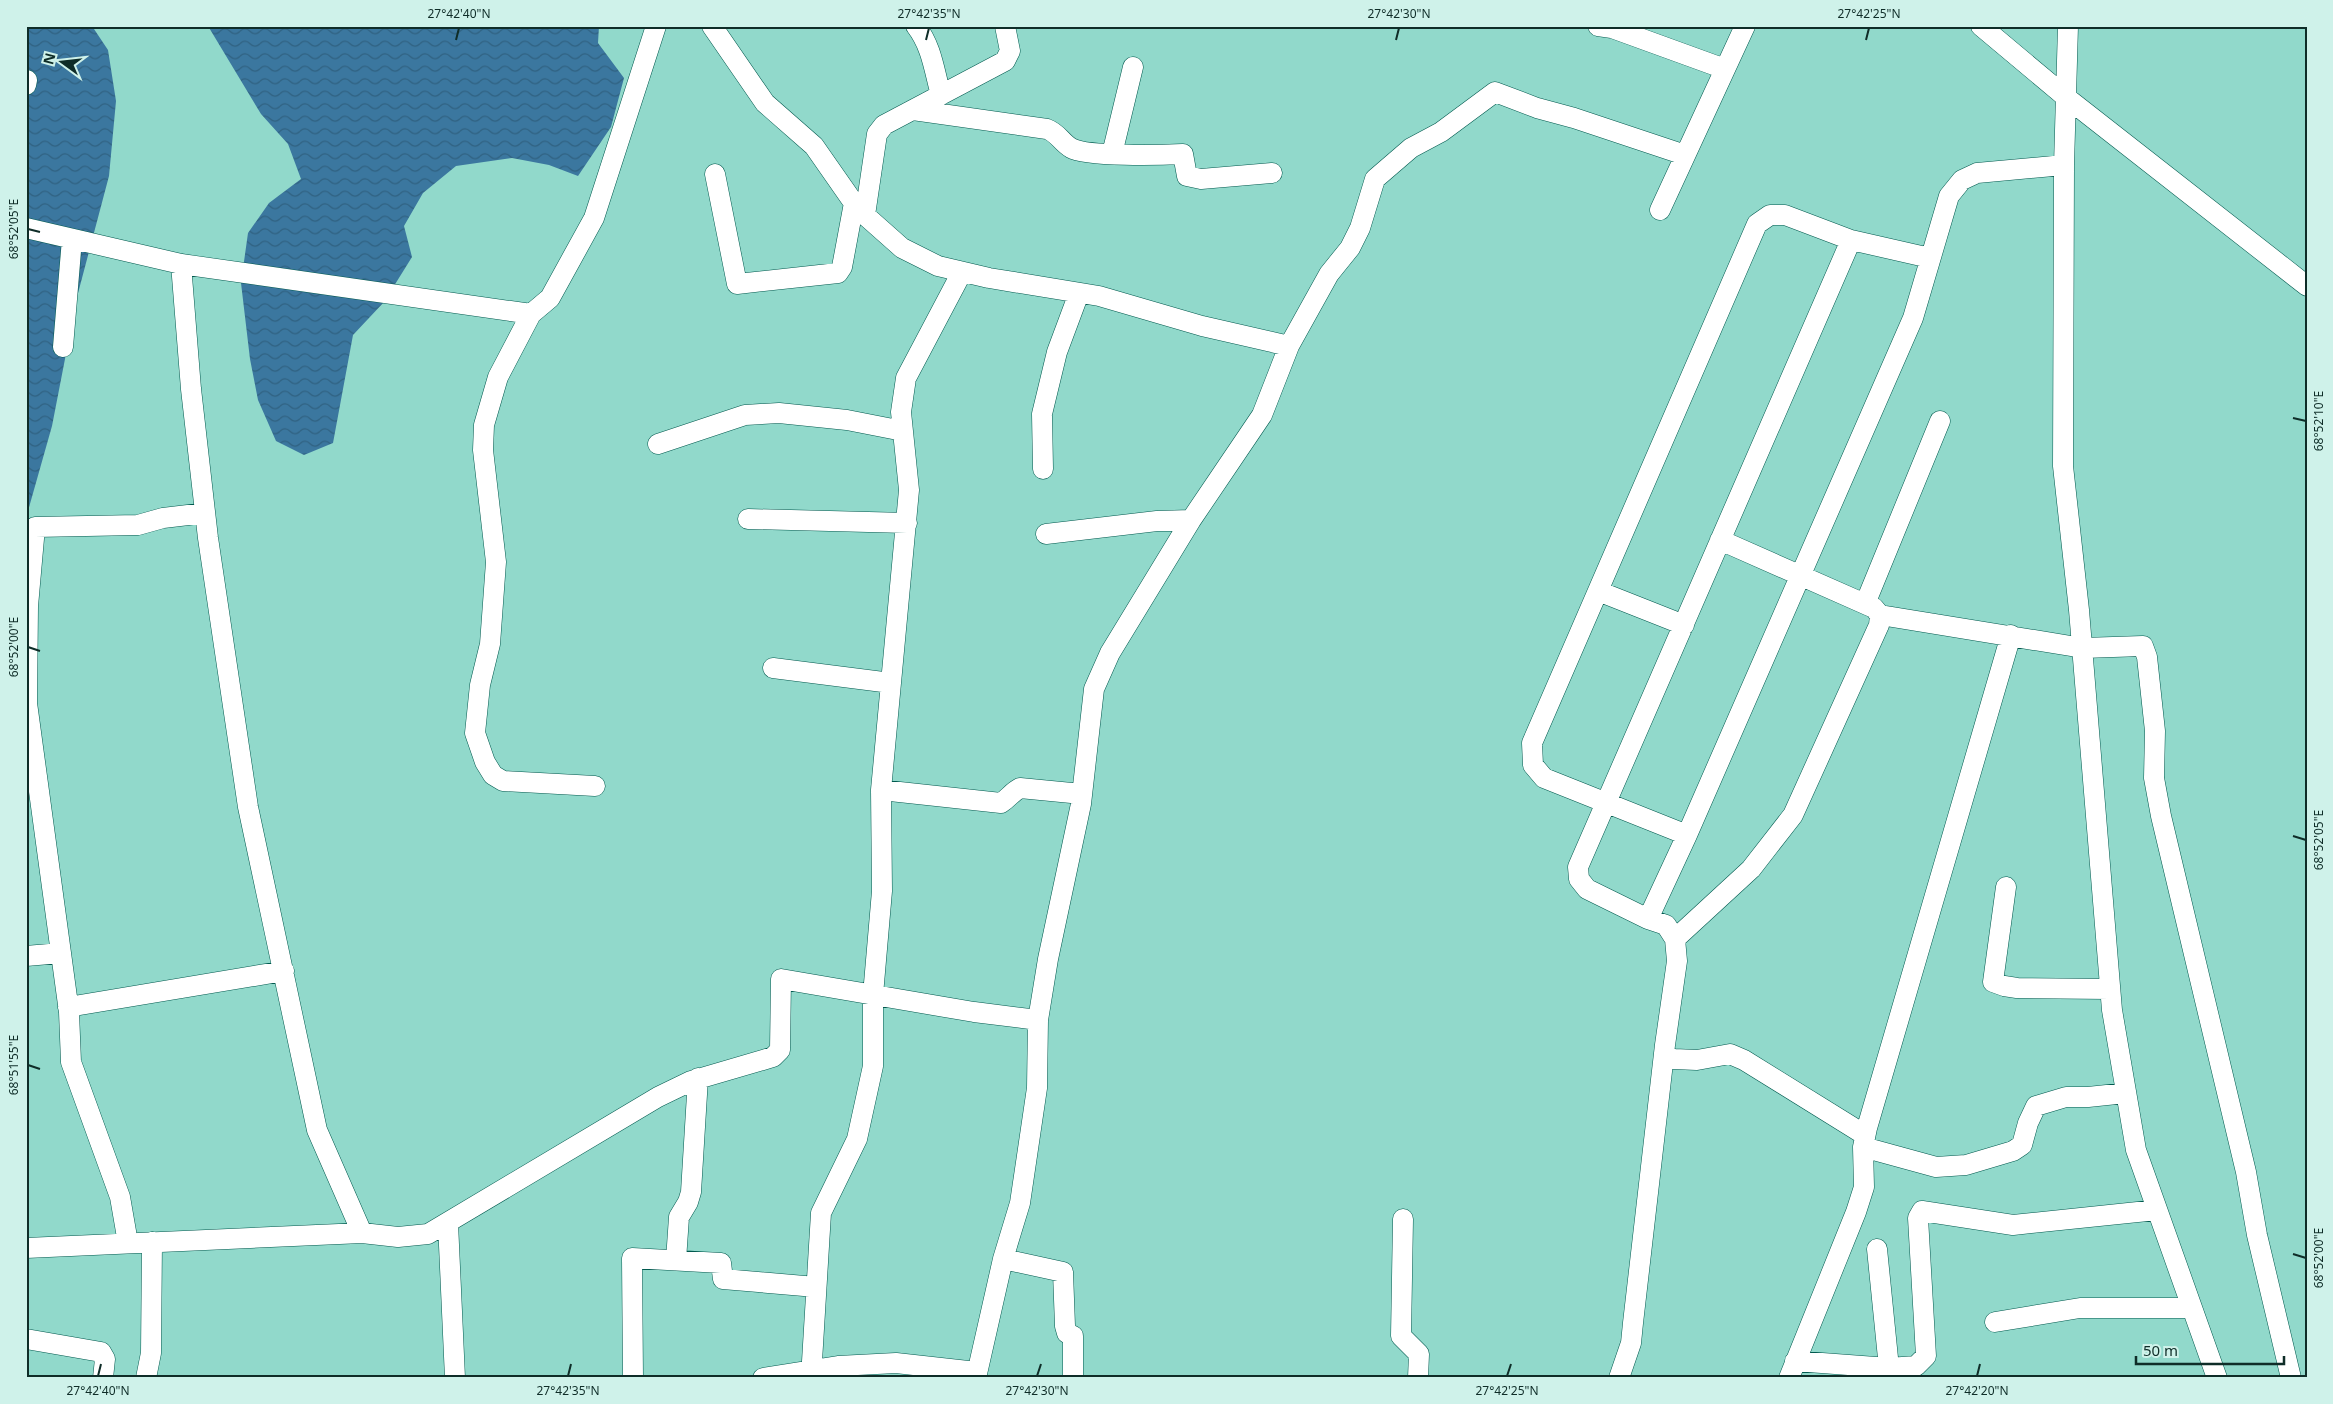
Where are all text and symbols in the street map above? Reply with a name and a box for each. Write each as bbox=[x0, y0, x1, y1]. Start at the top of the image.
text: 27°42'40"N bbox=[427, 5, 491, 22]
text: 27°42'35"N bbox=[897, 5, 961, 22]
text: 27°42'30"N bbox=[1367, 5, 1431, 22]
text: 27°42'25"N bbox=[1837, 5, 1901, 22]
north arrow bbox=[38, 38, 88, 88]
text: N bbox=[38, 51, 60, 66]
text: 68°52'05"E bbox=[5, 199, 22, 259]
text: 68°52'10"E bbox=[2310, 391, 2327, 451]
text: 68°52'00"E bbox=[5, 617, 22, 677]
text: 68°52'05"E bbox=[2310, 810, 2327, 870]
text: 68°51'55"E bbox=[5, 1035, 22, 1095]
text: 68°52'00"E bbox=[2310, 1228, 2327, 1288]
scale bar bbox=[2136, 1334, 2283, 1366]
text: 50 m bbox=[2143, 1340, 2178, 1360]
text: 27°42'40"N bbox=[66, 1382, 130, 1399]
text: 27°42'35"N bbox=[536, 1382, 600, 1399]
text: 27°42'30"N bbox=[1005, 1382, 1069, 1399]
text: 27°42'25"N bbox=[1475, 1382, 1539, 1399]
text: 27°42'20"N bbox=[1945, 1382, 2009, 1399]

